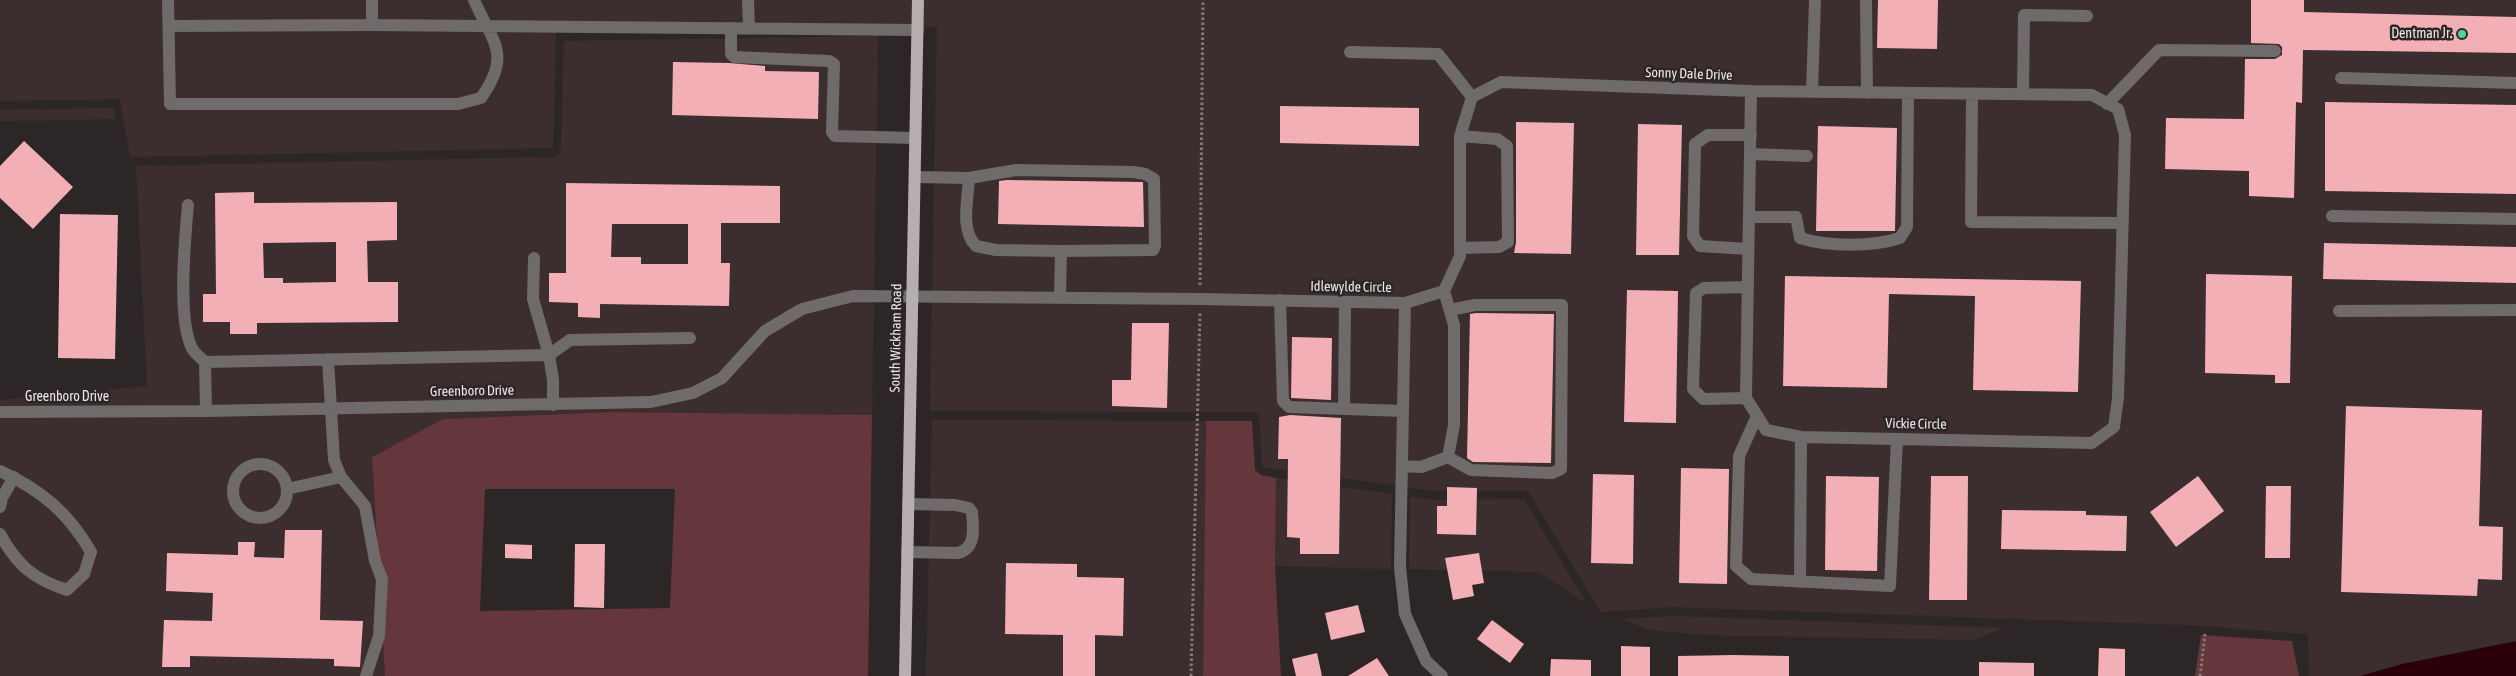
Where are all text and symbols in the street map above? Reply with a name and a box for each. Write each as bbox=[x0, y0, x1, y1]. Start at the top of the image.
place label: Dentman Jr. bbox=[2391, 26, 2452, 42]
marker: Dentman Jr. bbox=[2456, 28, 2468, 40]
street label: Sonny Dale Drive bbox=[1645, 64, 1733, 84]
street label: Idlewylde Circle bbox=[1310, 278, 1392, 296]
street label: South Wickham Road bbox=[887, 284, 905, 392]
street label: Greenboro Drive bbox=[430, 382, 514, 400]
street label: Greenboro Drive bbox=[25, 389, 109, 405]
street label: Vickie Circle bbox=[1885, 415, 1947, 433]

